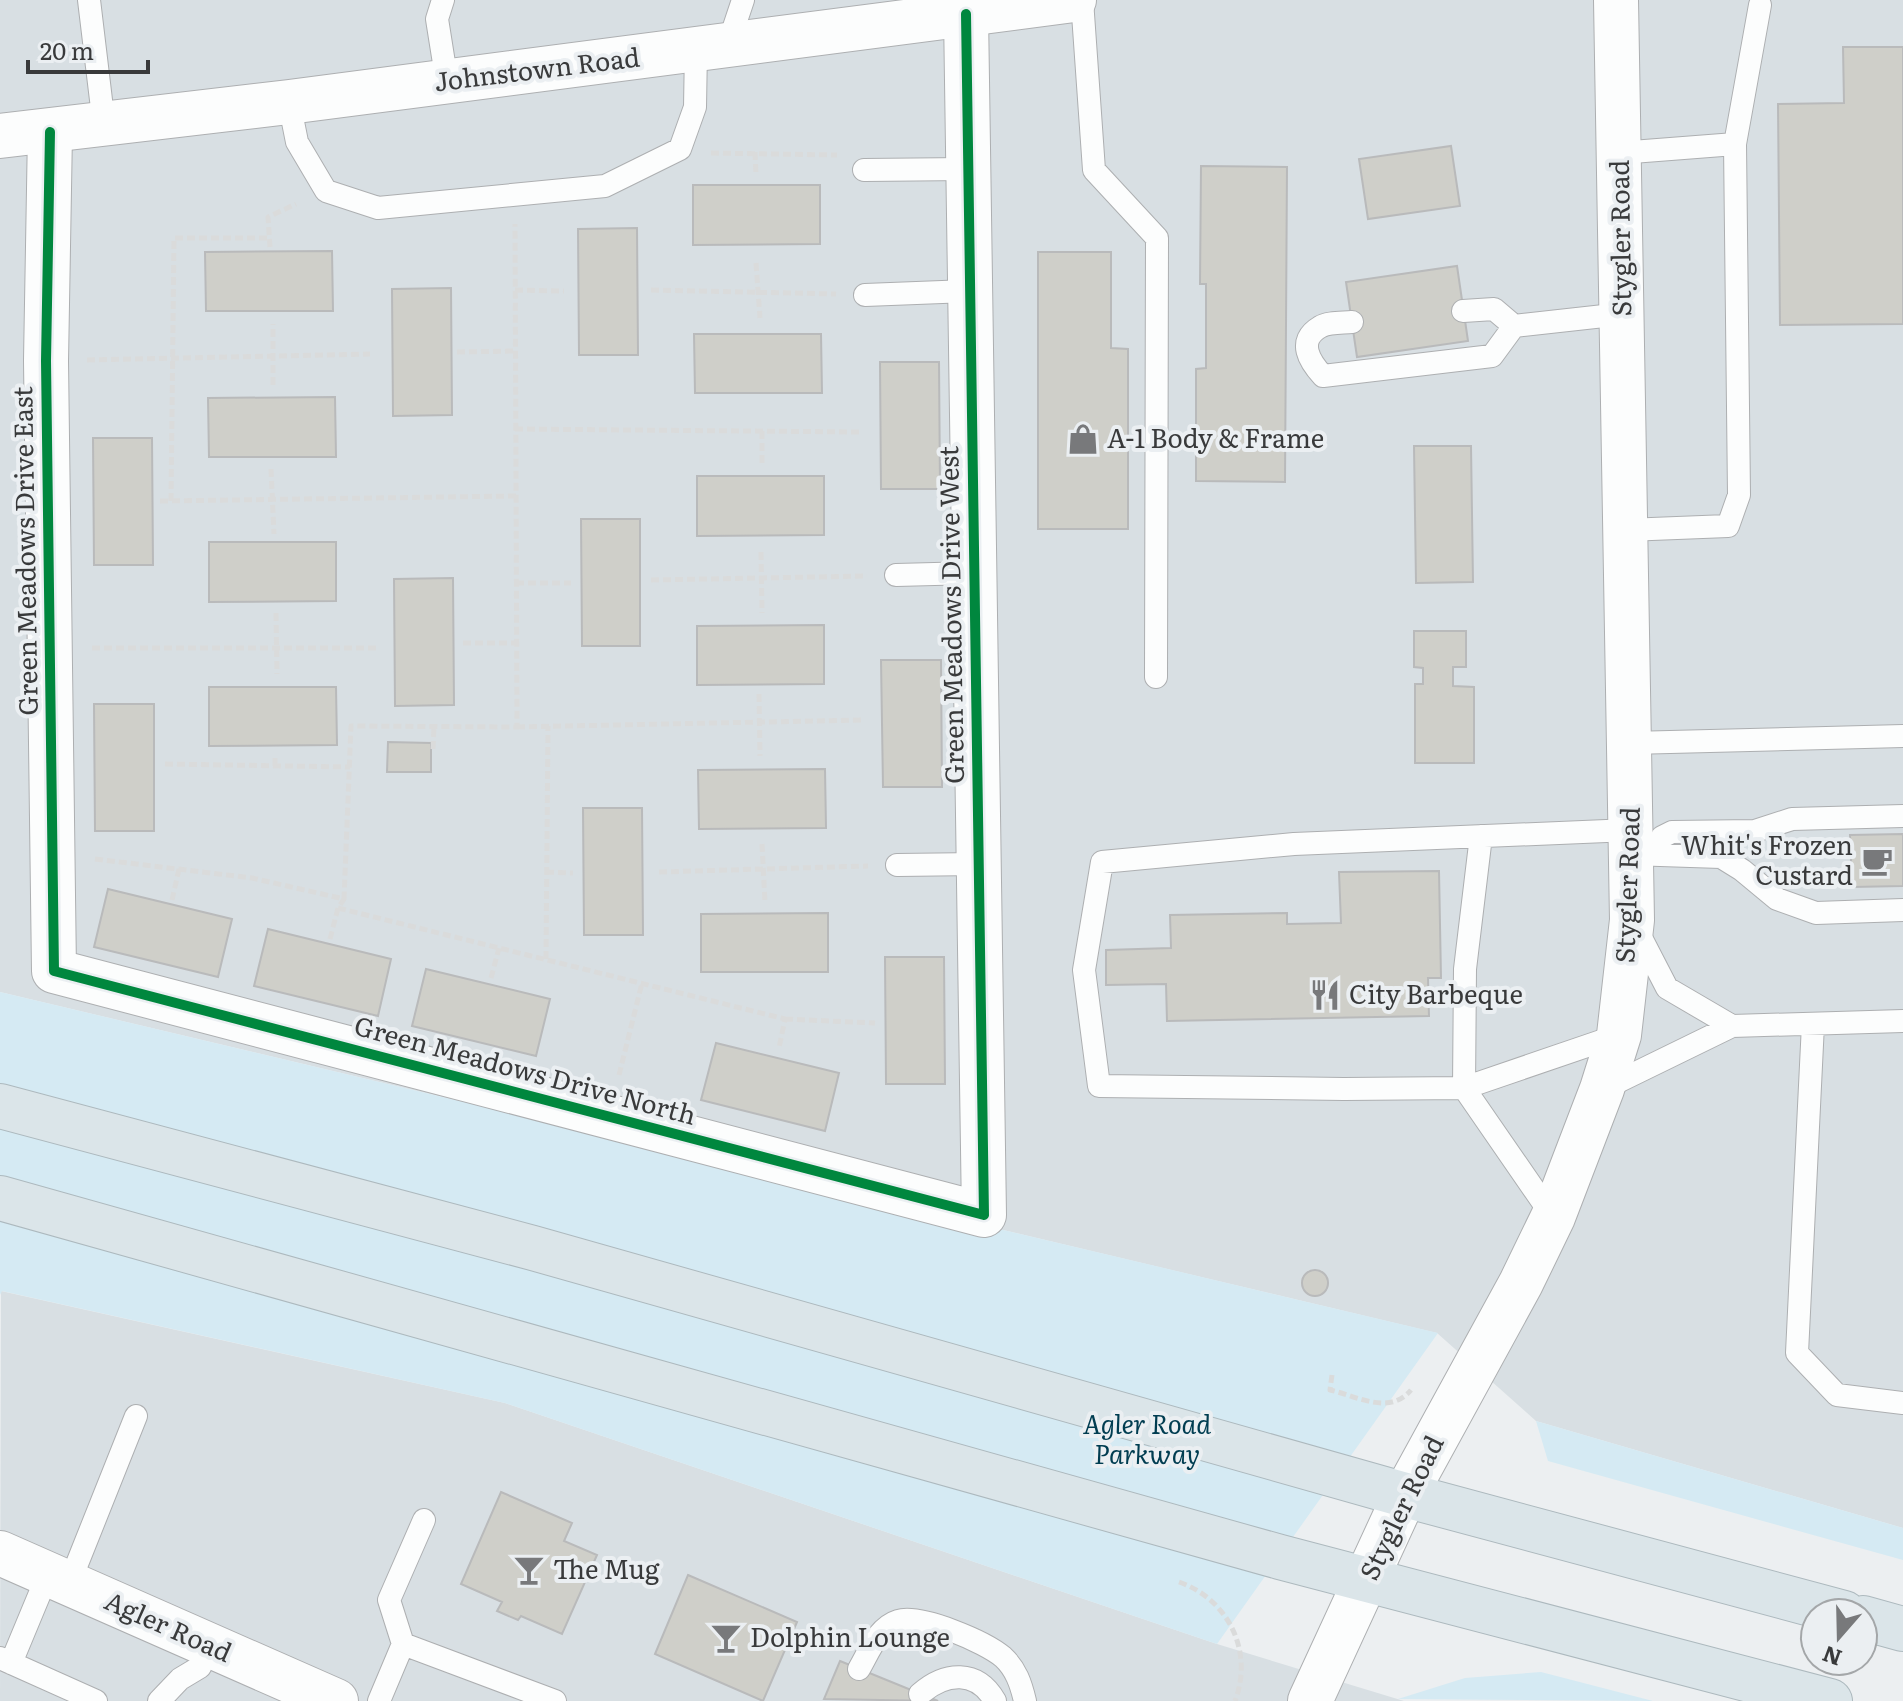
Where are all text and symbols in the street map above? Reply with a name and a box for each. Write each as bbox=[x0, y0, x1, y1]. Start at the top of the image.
scale bar bbox=[28, 24, 148, 74]
text: 20 m bbox=[40, 32, 94, 67]
street label: Johnstown Road bbox=[432, 36, 642, 99]
street label: Stygler Road bbox=[1598, 159, 1639, 317]
street label: Green Meadows Drive East bbox=[1, 386, 46, 716]
place label: A-1 Body & Frame bbox=[1107, 417, 1324, 456]
shop icon: A-1 Body & Frame bbox=[1066, 422, 1100, 456]
street label: Green Meadows Drive West bbox=[927, 445, 972, 784]
street label: Stygler Road bbox=[1603, 806, 1648, 964]
place label: Whit's Frozen Custard bbox=[1681, 824, 1853, 893]
cafe icon: Whit's Frozen Custard bbox=[1860, 844, 1894, 878]
place label: City Barbeque bbox=[1349, 973, 1523, 1012]
restaurant icon: City Barbeque bbox=[1308, 978, 1342, 1012]
street label: Green Meadows Drive North bbox=[350, 1004, 701, 1133]
park label: Agler Road Parkway bbox=[1083, 1403, 1211, 1472]
street label: Stygler Road bbox=[1348, 1428, 1452, 1586]
place label: The Mug bbox=[553, 1548, 660, 1587]
bar icon: The Mug bbox=[512, 1553, 546, 1587]
street label: Agler Road bbox=[99, 1579, 239, 1670]
north arrow bbox=[1799, 1597, 1879, 1677]
place label: Dolphin Lounge bbox=[750, 1616, 950, 1655]
bar icon: Dolphin Lounge bbox=[709, 1621, 743, 1655]
text: N bbox=[1817, 1639, 1846, 1676]

